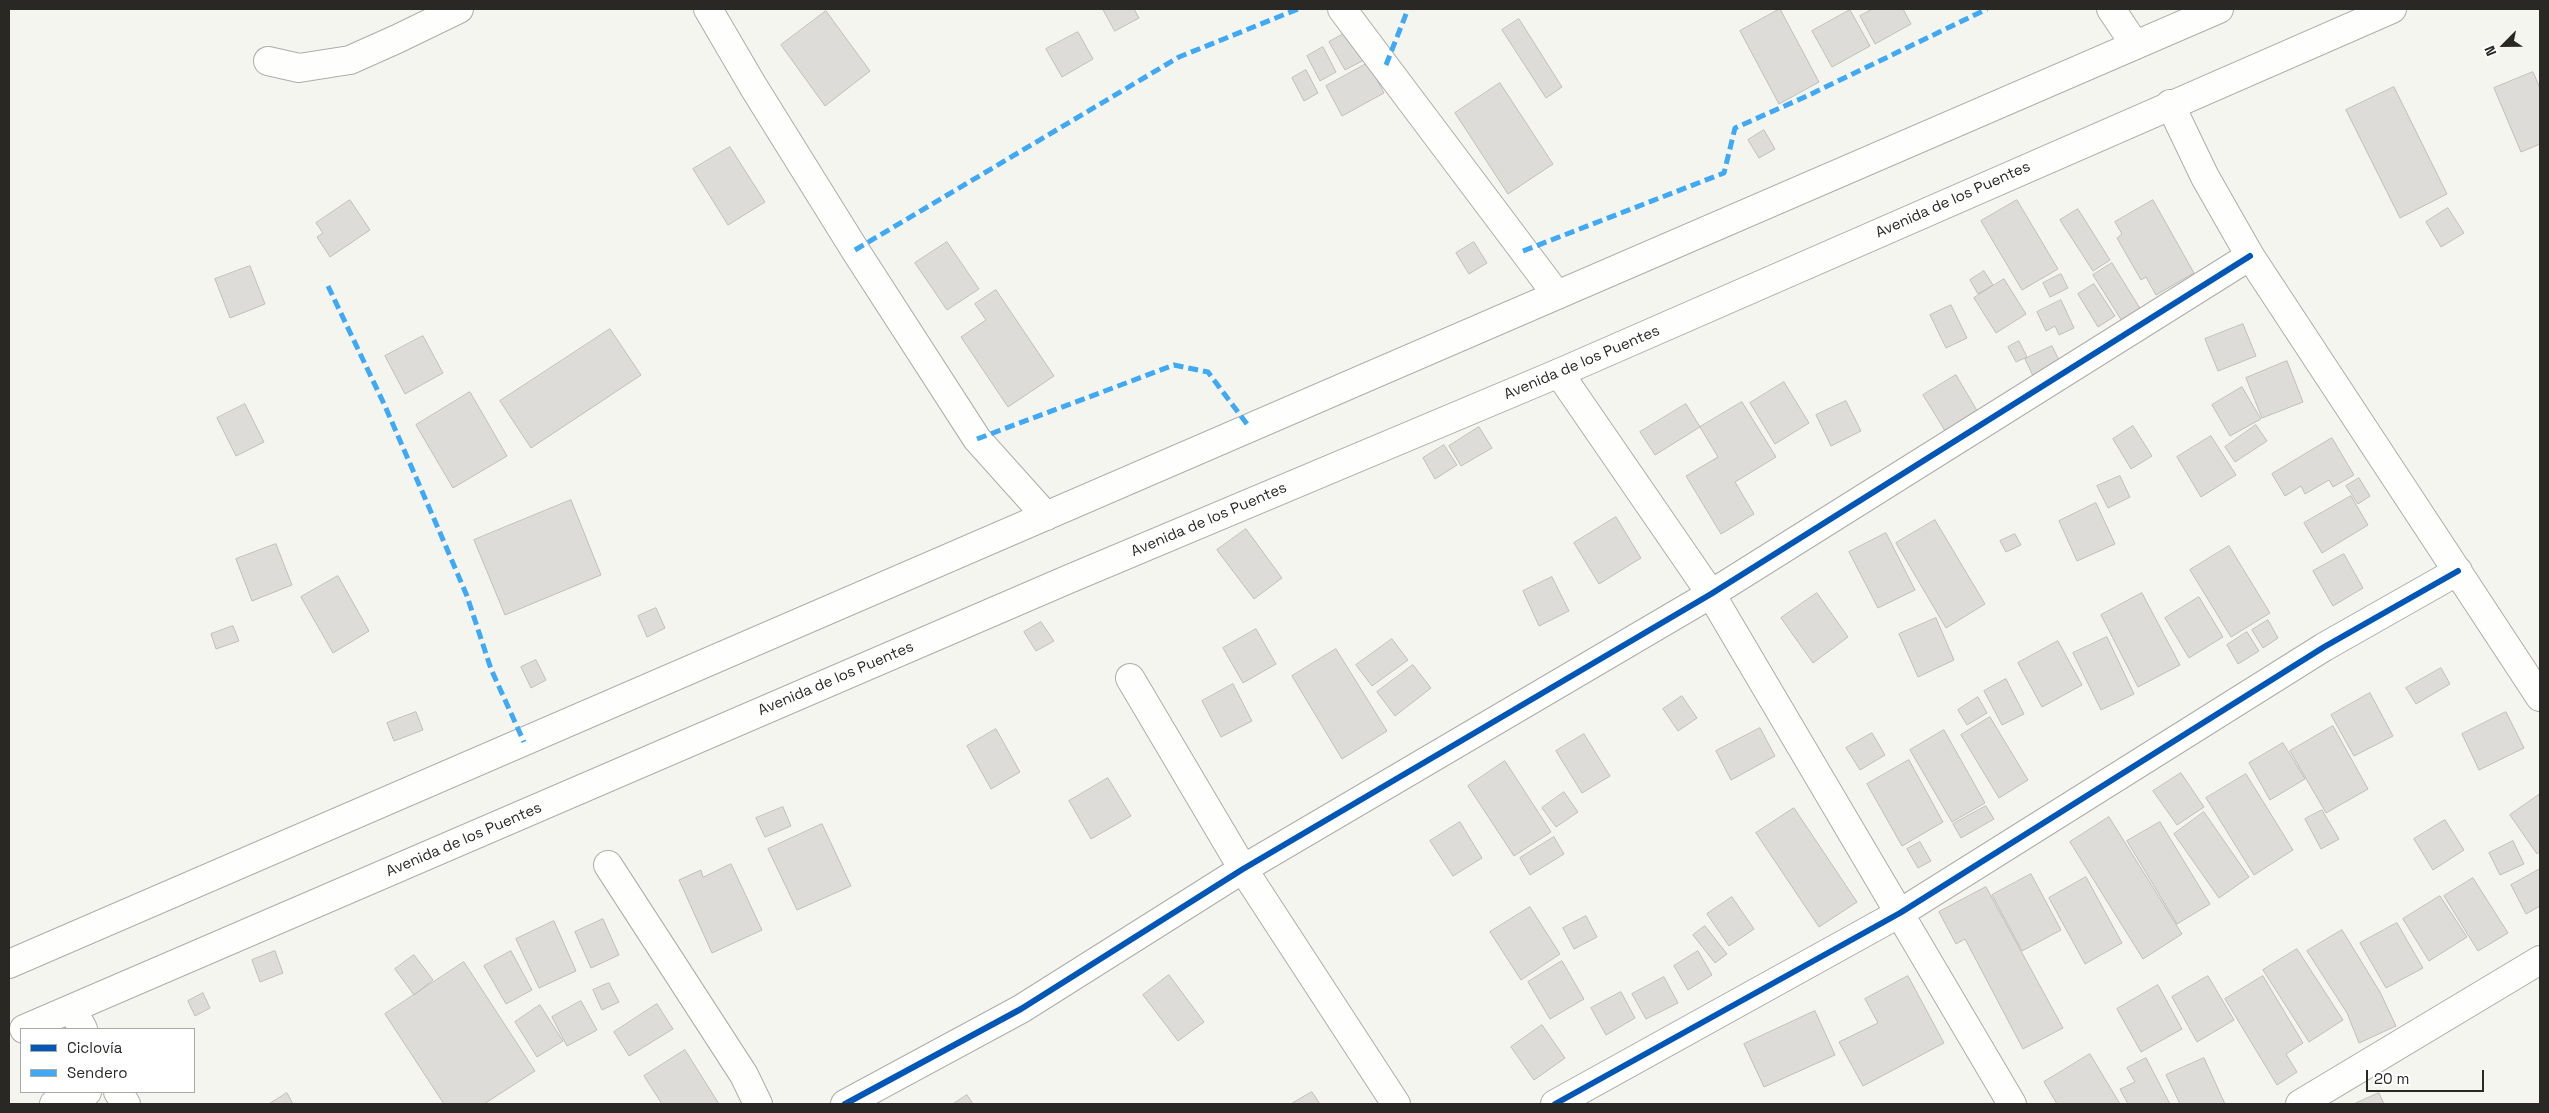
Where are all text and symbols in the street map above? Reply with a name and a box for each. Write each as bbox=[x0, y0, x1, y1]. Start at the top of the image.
north arrow bbox=[2479, 20, 2529, 70]
text: N bbox=[2480, 43, 2500, 59]
street label: Avenida de los Puentes bbox=[1873, 158, 2033, 242]
street label: Avenida de los Puentes bbox=[1501, 322, 1663, 404]
street label: Avenida de los Puentes bbox=[1128, 479, 1290, 561]
street label: Avenida de los Puentes bbox=[755, 638, 917, 720]
street label: Avenida de los Puentes bbox=[383, 799, 545, 881]
legend bbox=[20, 1028, 195, 1093]
text: Ciclovía bbox=[67, 1038, 122, 1057]
scale bar bbox=[2369, 1060, 2486, 1092]
text: Sendero bbox=[67, 1063, 127, 1082]
text: 20 m bbox=[2374, 1069, 2409, 1088]

